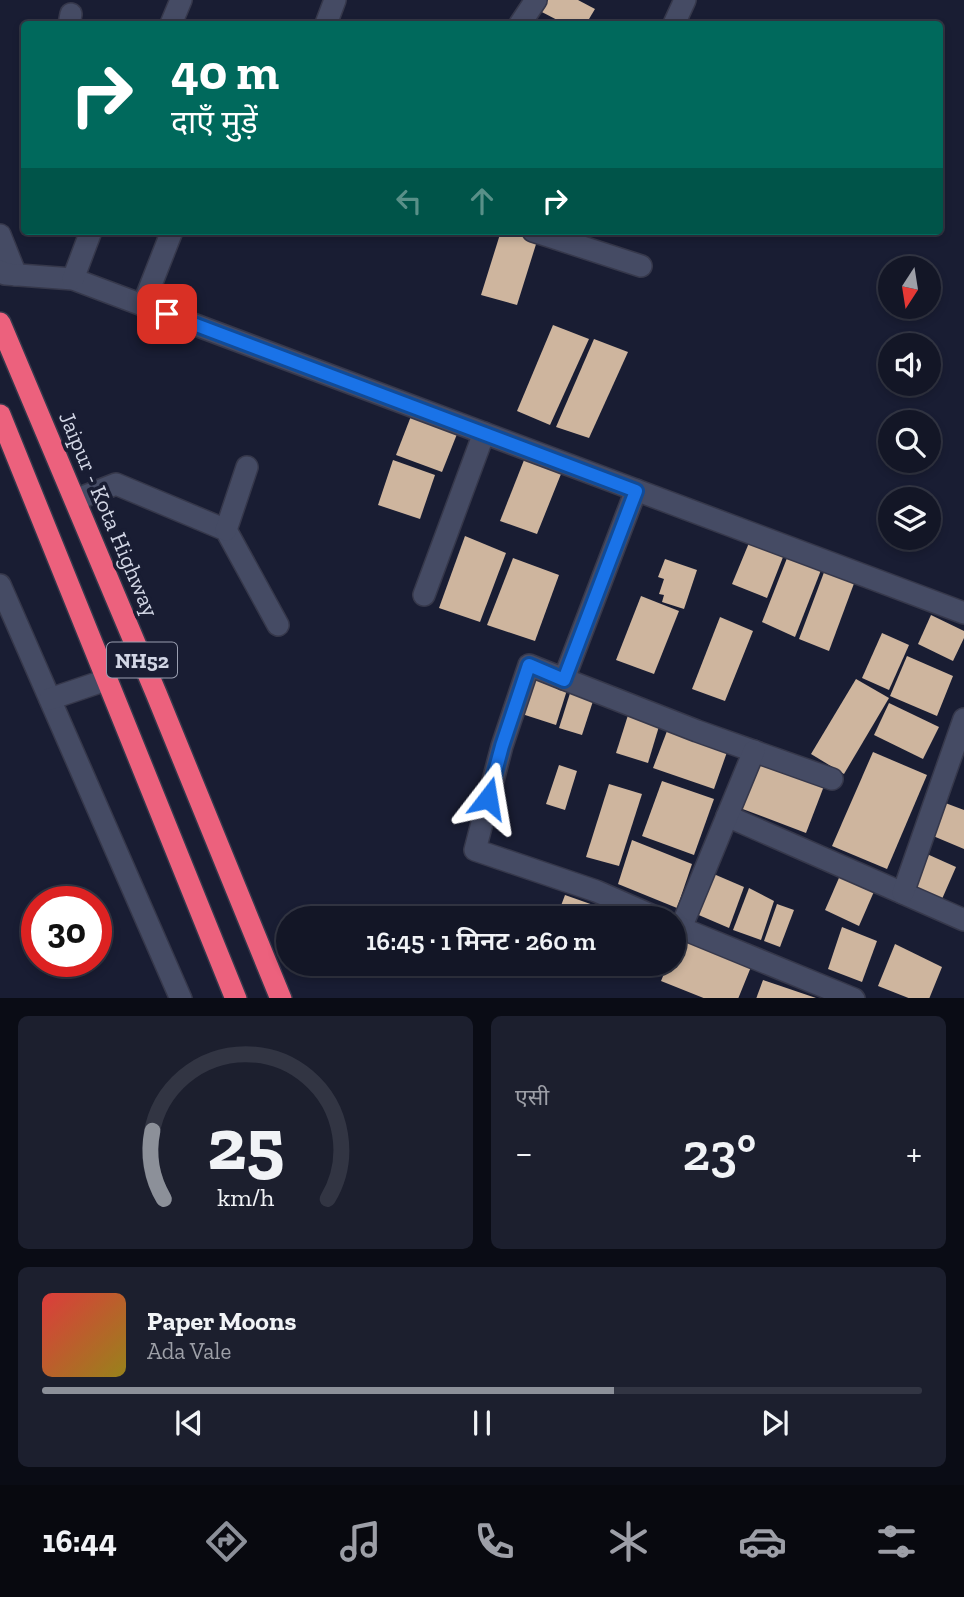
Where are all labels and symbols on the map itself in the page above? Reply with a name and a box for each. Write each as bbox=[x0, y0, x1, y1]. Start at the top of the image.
north arrow bbox=[878, 256, 942, 318]
pin bbox=[137, 284, 197, 344]
street label: Jaipur - Kota Highway bbox=[53, 407, 165, 621]
road number: NH52 bbox=[107, 642, 177, 678]
position arrow bbox=[451, 761, 525, 835]
speed limit sign: 30 bbox=[21, 886, 112, 977]

